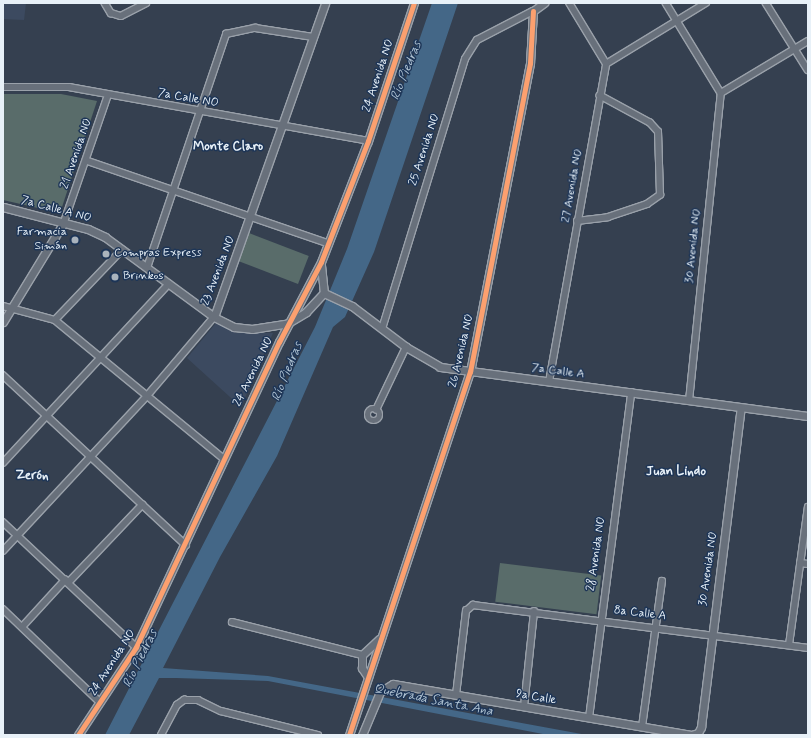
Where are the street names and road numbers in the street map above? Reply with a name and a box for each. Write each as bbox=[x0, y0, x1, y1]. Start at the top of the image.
street label: 24 Avenida NO bbox=[360, 38, 398, 114]
street label: 7a Calle NO bbox=[156, 87, 220, 111]
street label: 25 Avenida NO bbox=[407, 112, 443, 188]
street label: 21 Avenida NO bbox=[58, 117, 96, 191]
street label: 27 Avenida NO bbox=[559, 148, 587, 224]
street label: 7a Calle A NO bbox=[19, 194, 93, 226]
street label: 30 Avenida NO bbox=[683, 208, 705, 284]
street label: 23 Avenida NO bbox=[199, 234, 239, 308]
street label: 26 Avenida NO bbox=[447, 313, 477, 389]
street label: 24 Avenida NO bbox=[231, 335, 277, 409]
street label: 7a Calle A bbox=[531, 362, 585, 382]
street label: 28 Avenida NO bbox=[585, 516, 609, 592]
street label: 30 Avenida NO bbox=[697, 531, 721, 607]
street label: 8a Calle A bbox=[613, 604, 667, 624]
street label: 24 Avenida NO bbox=[87, 627, 139, 699]
street label: 9a Calle bbox=[515, 687, 557, 709]

